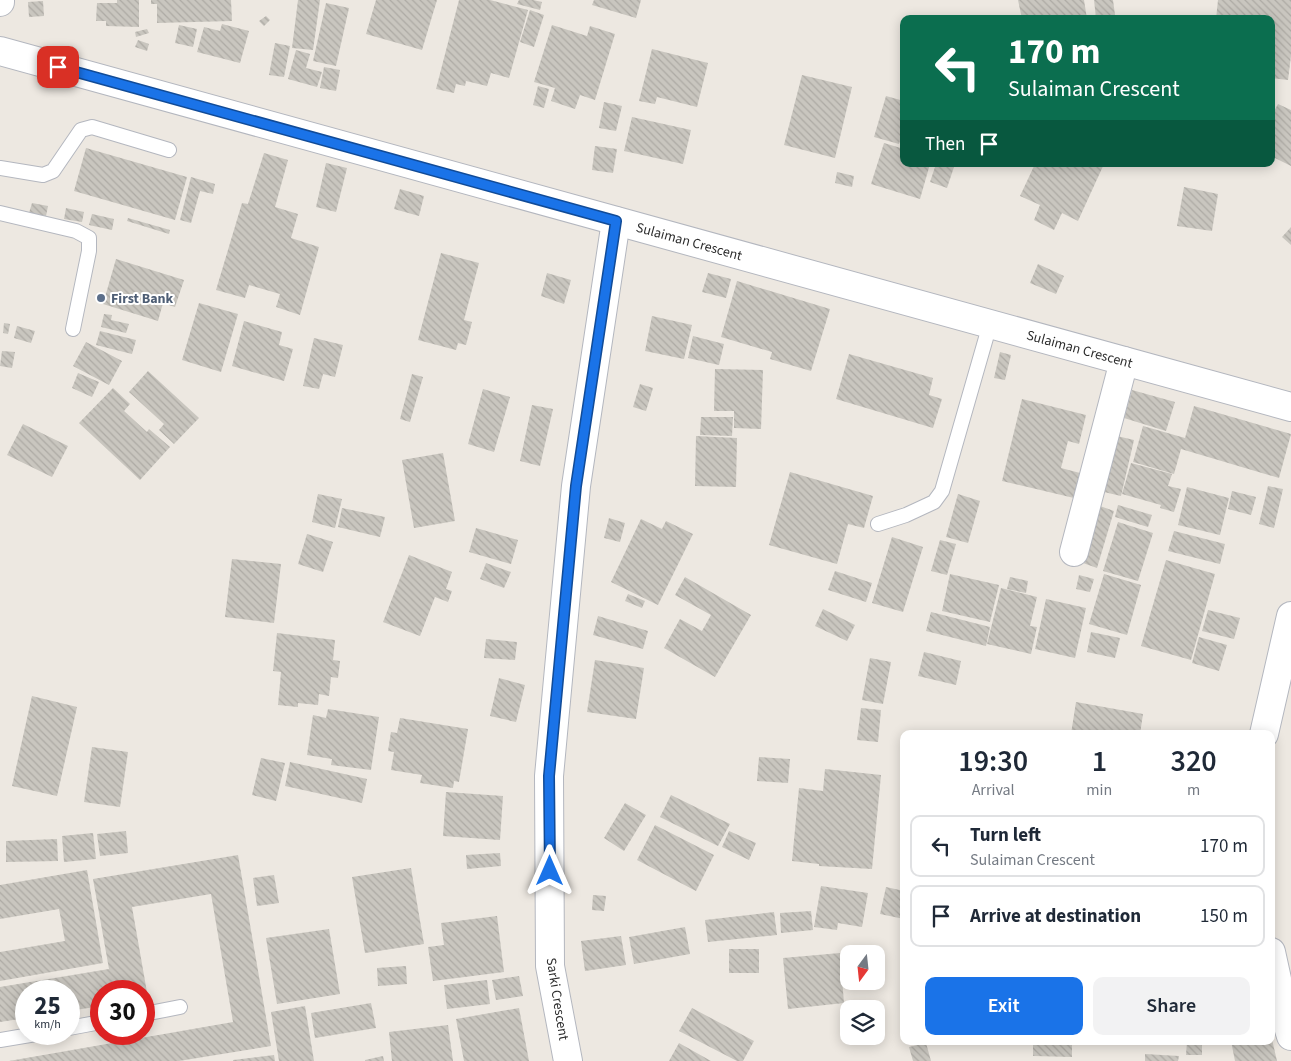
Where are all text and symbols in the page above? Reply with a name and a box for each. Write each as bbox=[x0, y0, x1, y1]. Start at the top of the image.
text: 170 m bbox=[1008, 27, 1100, 77]
icon: left bbox=[925, 35, 990, 100]
pin bbox=[37, 46, 79, 88]
icon: arrive bbox=[44, 53, 72, 81]
text: Sulaiman Crescent bbox=[1008, 73, 1180, 105]
icon: arrive bbox=[975, 130, 1003, 158]
text: Then bbox=[925, 131, 965, 158]
street label: Sulaiman Crescent bbox=[634, 218, 745, 266]
place label: First Bank bbox=[111, 289, 174, 309]
marker: First Bank bbox=[95, 292, 107, 304]
street label: Sulaiman Crescent bbox=[1024, 326, 1135, 374]
text: 19:30 bbox=[958, 740, 1028, 783]
text: 1 bbox=[1092, 740, 1107, 783]
text: 320 bbox=[1171, 740, 1217, 783]
text: Arrival bbox=[972, 779, 1015, 801]
text: min bbox=[1086, 779, 1112, 801]
text: m bbox=[1187, 779, 1200, 801]
text: Turn left bbox=[970, 822, 1041, 849]
icon: left bbox=[927, 832, 955, 860]
text: 170 m bbox=[1200, 833, 1248, 860]
position arrow bbox=[523, 844, 575, 896]
text: Sulaiman Crescent bbox=[970, 849, 1095, 871]
icon: arrive bbox=[927, 902, 955, 930]
text: Arrive at destination bbox=[970, 903, 1141, 930]
text: 150 m bbox=[1200, 903, 1248, 930]
north arrow bbox=[840, 945, 885, 990]
map controls bbox=[840, 945, 885, 1045]
street label: Sarki Crescent bbox=[541, 956, 573, 1042]
button: Exit bbox=[925, 977, 1083, 1035]
button: Share bbox=[1093, 977, 1250, 1035]
speed limit sign: 30 bbox=[90, 980, 155, 1045]
text: 25 bbox=[34, 988, 61, 1024]
button: layers bbox=[840, 1000, 885, 1045]
text: km/h bbox=[34, 1016, 61, 1033]

